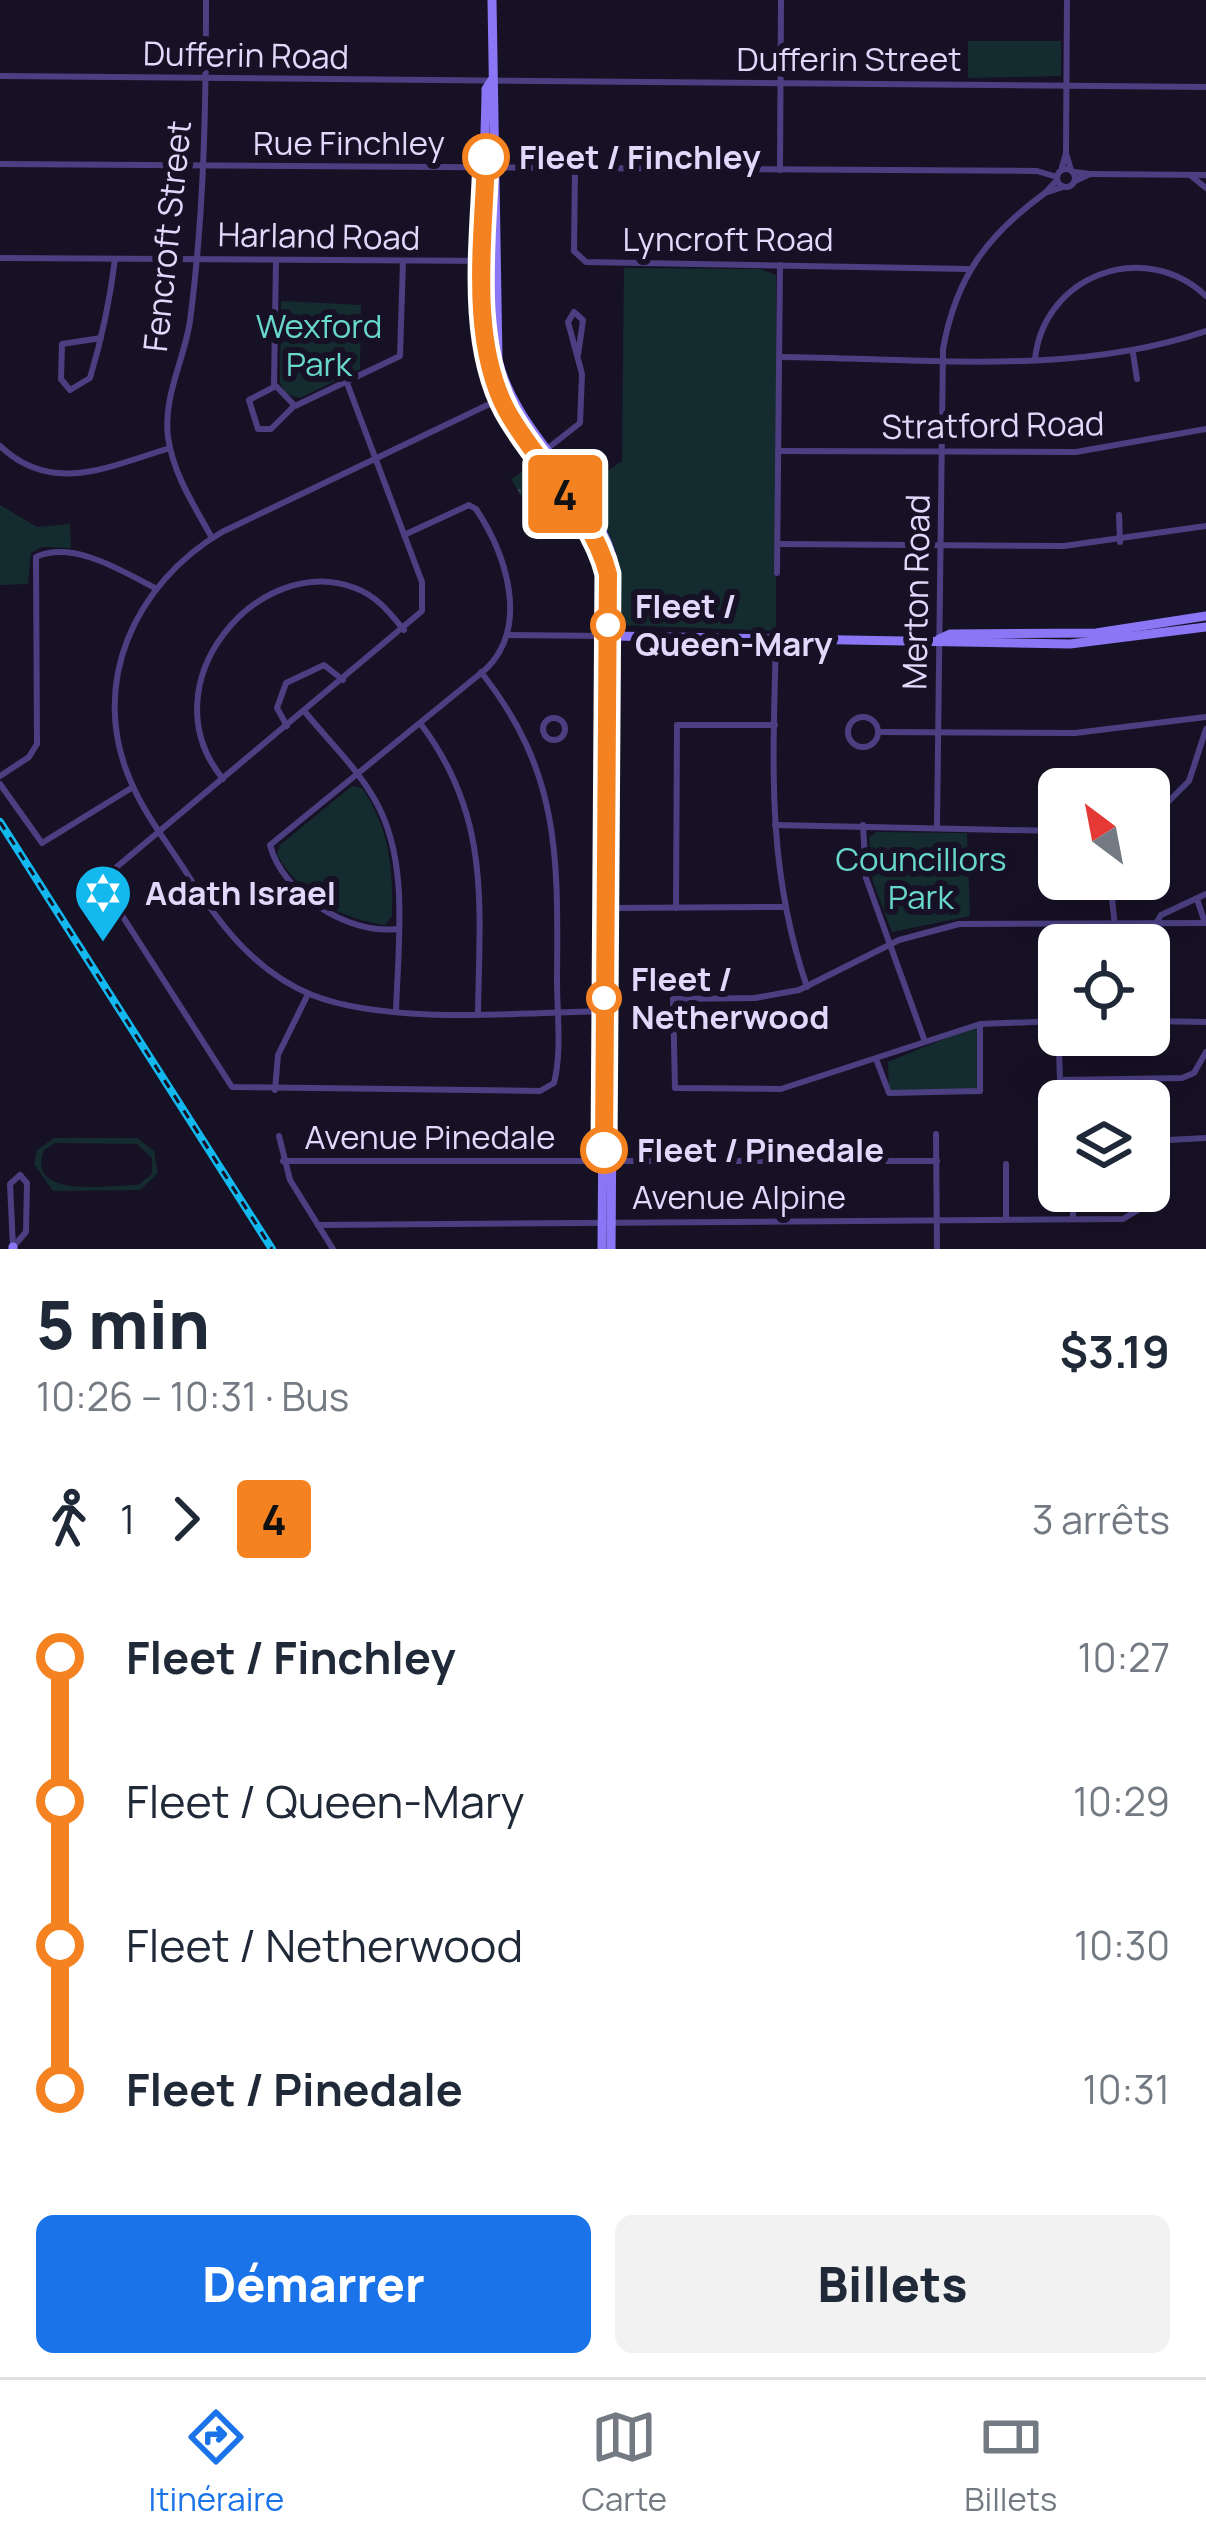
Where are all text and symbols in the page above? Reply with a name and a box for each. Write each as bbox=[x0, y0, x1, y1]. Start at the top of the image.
street label: Dufferin Road bbox=[142, 30, 350, 79]
street label: Dufferin Street bbox=[737, 36, 961, 81]
street label: Fencroft Street bbox=[132, 118, 201, 354]
street label: Rue Finchley bbox=[253, 120, 445, 165]
place label: Fleet / Finchley bbox=[519, 134, 761, 179]
marker: Fleet / Finchley bbox=[464, 135, 508, 179]
street label: Harland Road bbox=[217, 211, 421, 260]
street label: Lyncroft Road bbox=[622, 216, 834, 261]
park label: Wexford Park bbox=[256, 303, 382, 386]
street label: Stratford Road bbox=[881, 400, 1105, 449]
line badge: 4 bbox=[526, 455, 604, 533]
text: 4 bbox=[552, 465, 578, 523]
street label: Merton Road bbox=[891, 494, 940, 690]
place label: Fleet / Queen-Mary bbox=[635, 583, 833, 666]
marker: Fleet / Queen-Mary bbox=[592, 609, 624, 641]
north arrow bbox=[1038, 768, 1170, 900]
map controls bbox=[1038, 768, 1170, 1212]
park label: Councillors Park bbox=[835, 836, 1007, 919]
synagogue icon: Adath Israel bbox=[72, 862, 134, 944]
place label: Adath Israel bbox=[145, 870, 336, 915]
button: locate bbox=[1038, 924, 1170, 1056]
place label: Fleet / Netherwood bbox=[631, 956, 830, 1039]
marker: Fleet / Netherwood bbox=[588, 982, 620, 1014]
button: layers bbox=[1038, 1080, 1170, 1212]
street label: Avenue Pinedale bbox=[305, 1114, 555, 1159]
place label: Fleet / Pinedale bbox=[637, 1127, 884, 1172]
marker: Fleet / Pinedale bbox=[582, 1128, 626, 1172]
street label: Avenue Alpine bbox=[632, 1174, 846, 1219]
text: 5 min bbox=[36, 1279, 210, 1369]
text: $3.19 bbox=[1060, 1320, 1170, 1382]
text: 10:26 – 10:31 · Bus bbox=[36, 1369, 349, 1423]
icon: walk bbox=[36, 1486, 102, 1552]
icon: forward bbox=[153, 1486, 219, 1552]
text: 4 bbox=[261, 1490, 287, 1548]
text: 1 bbox=[120, 1492, 135, 1546]
text: 3 arrêts bbox=[1032, 1492, 1170, 1546]
text: Fleet / Finchley bbox=[126, 1626, 456, 1688]
text: 10:27 bbox=[1078, 1630, 1170, 1684]
text: Fleet / Queen-Mary bbox=[126, 1770, 525, 1832]
text: 10:29 bbox=[1073, 1774, 1170, 1828]
text: Fleet / Netherwood bbox=[126, 1914, 523, 1976]
text: 10:30 bbox=[1074, 1918, 1170, 1972]
text: Fleet / Pinedale bbox=[126, 2058, 463, 2120]
text: 10:31 bbox=[1083, 2062, 1170, 2116]
button: Démarrer bbox=[36, 2215, 591, 2353]
button: Billets bbox=[615, 2215, 1170, 2353]
tab: Itinéraire bbox=[149, 2404, 284, 2521]
tab: Carte bbox=[581, 2404, 667, 2521]
tab: Billets bbox=[964, 2404, 1057, 2521]

